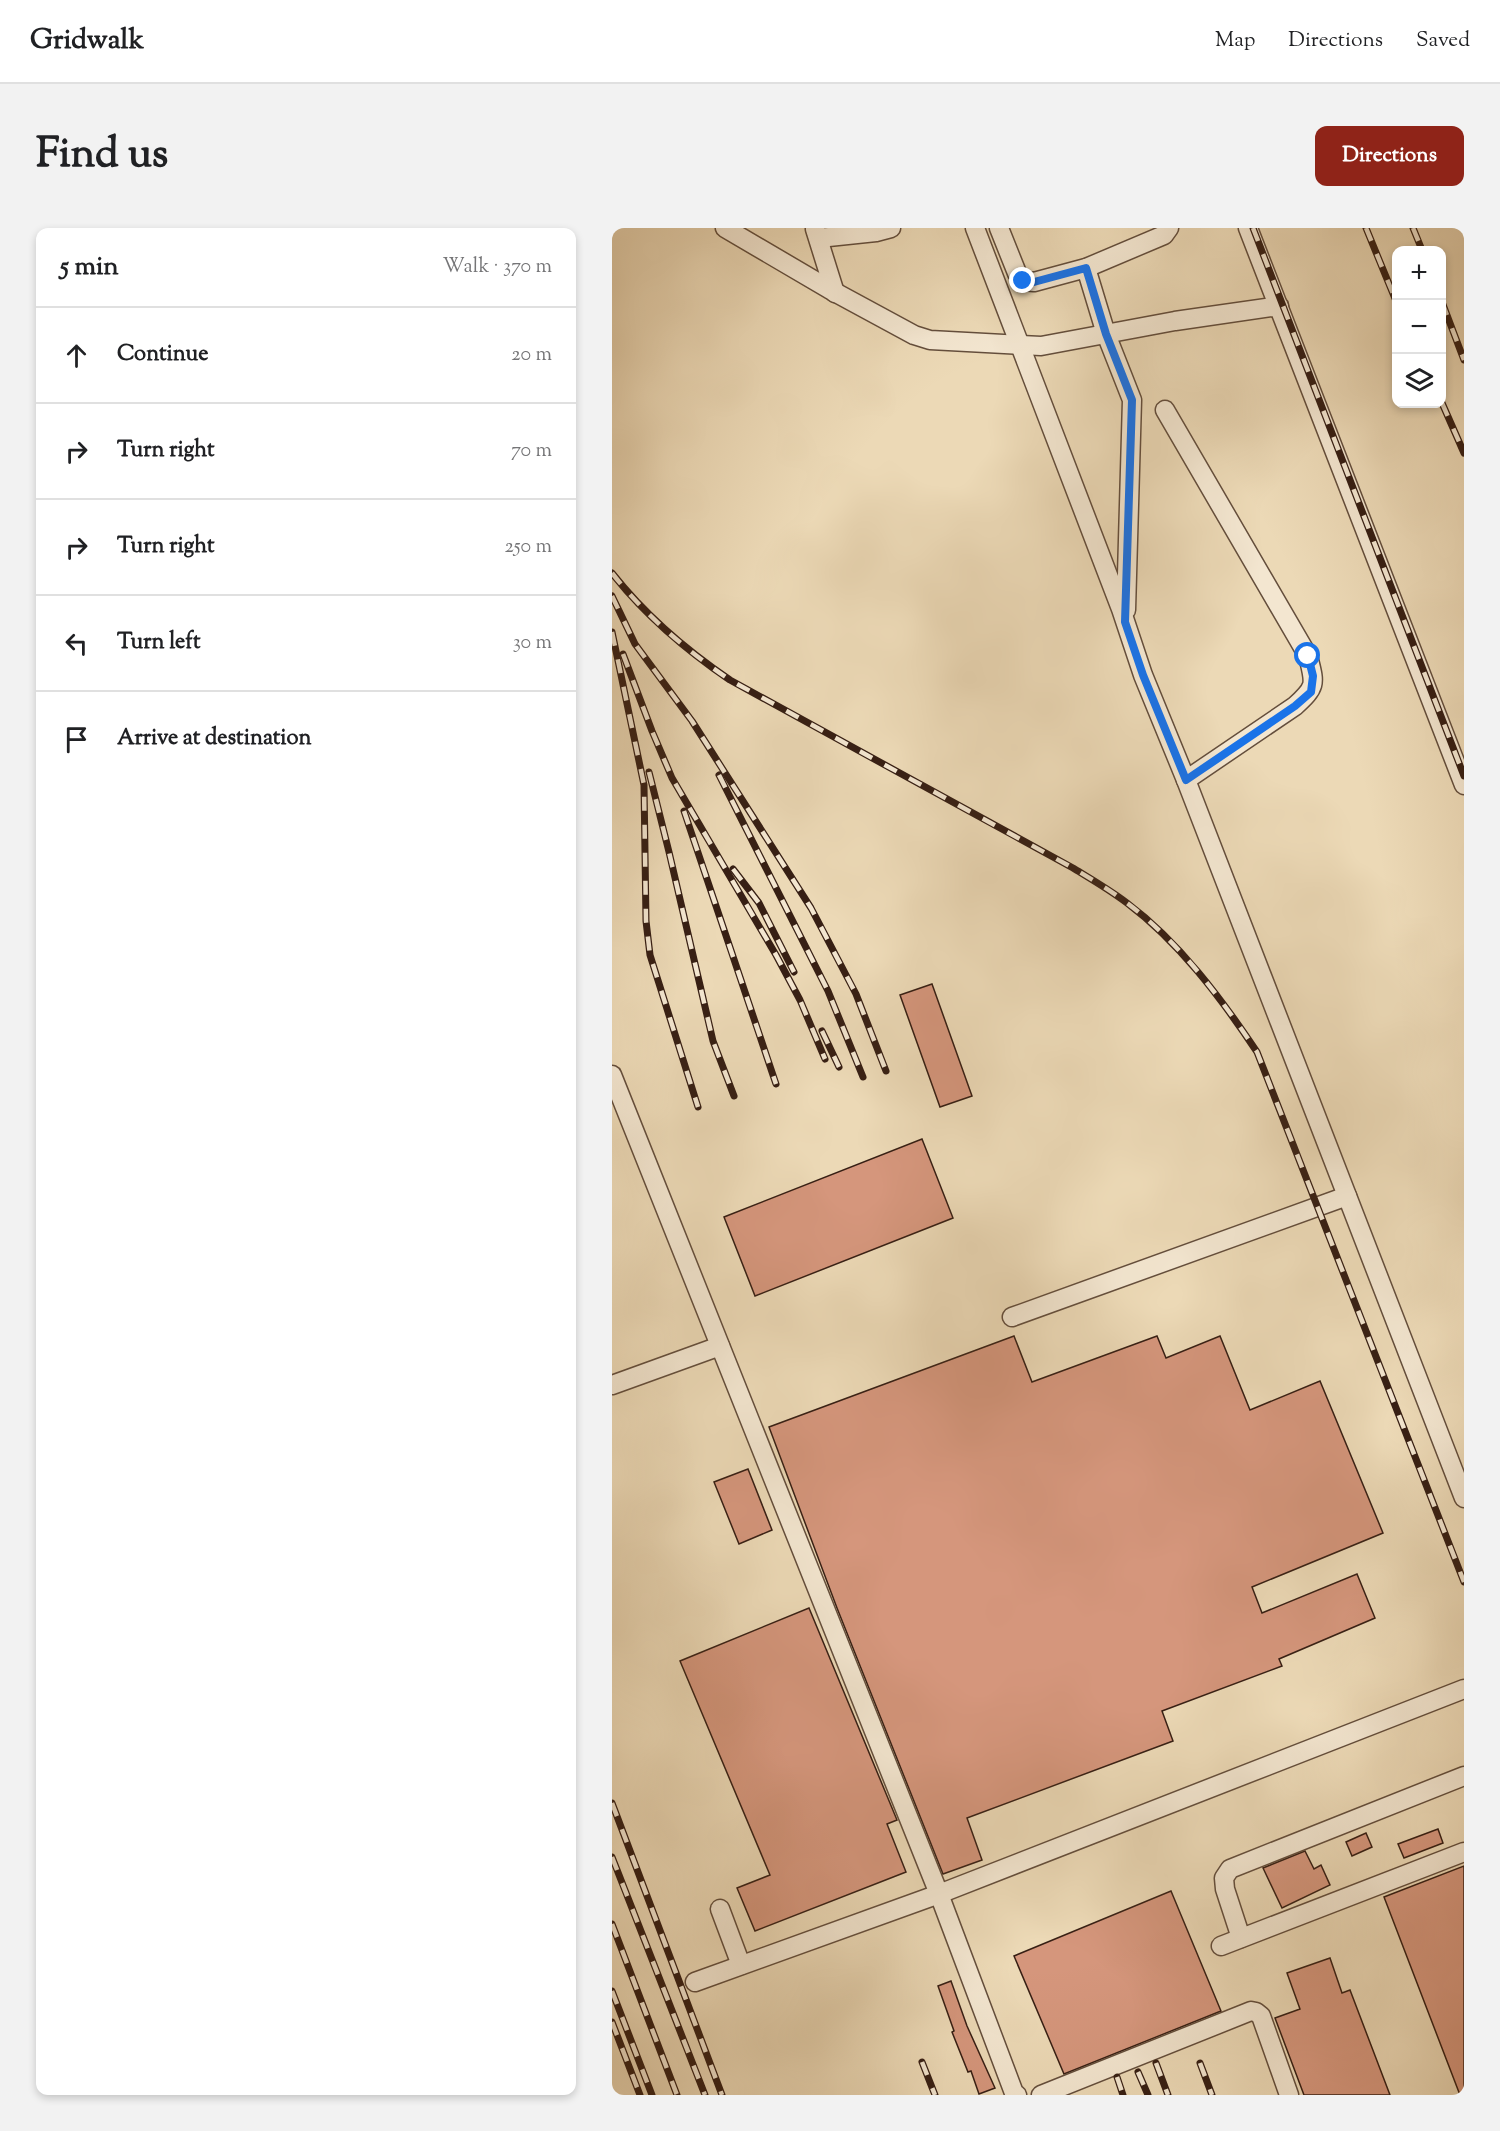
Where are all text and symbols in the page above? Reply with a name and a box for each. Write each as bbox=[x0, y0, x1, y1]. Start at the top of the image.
text: Gridwalk bbox=[30, 21, 144, 61]
text: Map bbox=[1215, 26, 1255, 56]
text: Directions bbox=[1288, 26, 1383, 56]
text: Saved bbox=[1416, 26, 1470, 56]
text: Find us bbox=[36, 126, 168, 186]
button: Directions bbox=[1315, 126, 1464, 186]
map controls bbox=[1392, 246, 1446, 408]
button: + bbox=[1392, 246, 1446, 300]
text: 5 min bbox=[60, 249, 119, 286]
text: Walk · 370 m bbox=[442, 253, 552, 282]
route end bbox=[1009, 267, 1035, 293]
button: − bbox=[1392, 300, 1446, 354]
icon: ahead bbox=[60, 339, 93, 372]
text: Continue bbox=[117, 339, 208, 371]
text: 20 m bbox=[511, 341, 552, 370]
button: layers bbox=[1392, 354, 1446, 408]
icon: right bbox=[60, 435, 93, 468]
text: Turn right bbox=[117, 435, 214, 467]
text: 70 m bbox=[511, 437, 552, 466]
icon: right bbox=[60, 531, 93, 564]
text: Turn right bbox=[117, 531, 214, 563]
text: 250 m bbox=[504, 533, 552, 562]
icon: left bbox=[60, 627, 93, 660]
text: Turn left bbox=[117, 627, 200, 659]
text: 30 m bbox=[513, 629, 552, 658]
route start bbox=[1294, 642, 1320, 668]
icon: arrive bbox=[60, 723, 93, 756]
text: Arrive at destination bbox=[117, 723, 312, 755]

